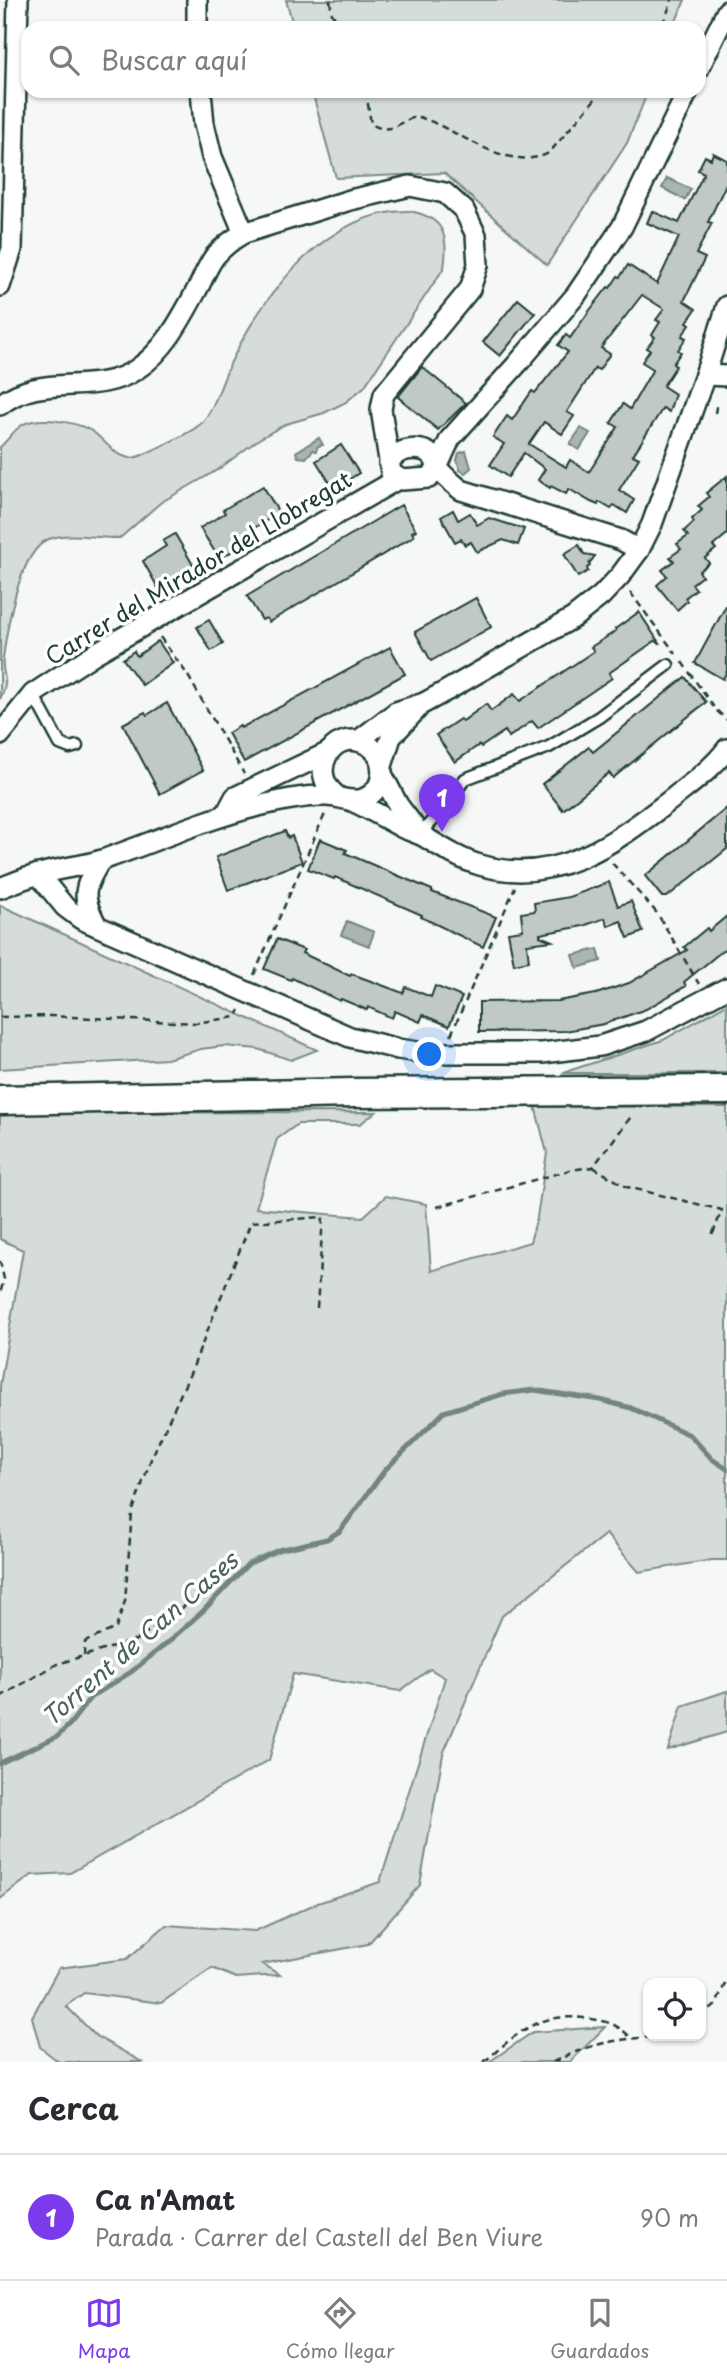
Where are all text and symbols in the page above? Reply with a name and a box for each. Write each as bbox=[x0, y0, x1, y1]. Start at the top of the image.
search box bbox=[21, 21, 706, 98]
text: Buscar aquí bbox=[101, 40, 247, 79]
icon: search bbox=[45, 41, 83, 79]
street label: Carrer del Mirador del Llobregat bbox=[38, 461, 358, 673]
pin: 1 bbox=[419, 774, 465, 832]
your location bbox=[412, 1037, 446, 1071]
water label: Torrent de Can Cases bbox=[33, 1541, 247, 1733]
map controls bbox=[643, 1978, 706, 2041]
button: locate bbox=[643, 1978, 706, 2041]
text: Cerca bbox=[28, 2085, 119, 2130]
text: Ca n'Amat bbox=[95, 2180, 235, 2219]
text: 1 bbox=[46, 2200, 57, 2235]
text: 90 m bbox=[640, 2200, 699, 2235]
text: Parada · Carrer del Castell del Ben Viure bbox=[95, 2219, 543, 2254]
tab: Mapa bbox=[78, 2294, 130, 2364]
tab: Cómo llegar bbox=[286, 2294, 395, 2364]
tab: Guardados bbox=[550, 2294, 649, 2364]

